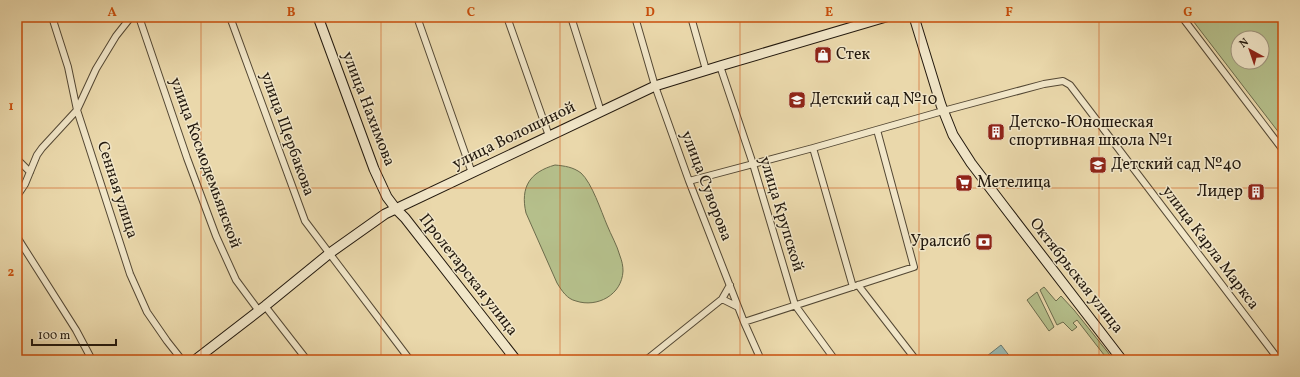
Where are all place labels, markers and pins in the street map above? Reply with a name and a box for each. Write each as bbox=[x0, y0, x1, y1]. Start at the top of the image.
place label: Стек bbox=[836, 44, 870, 66]
shop icon: Стек bbox=[813, 45, 833, 65]
place label: Детский сад №10 bbox=[810, 89, 937, 111]
school or university icon: Детский сад №10 bbox=[787, 90, 807, 110]
place label: Детско-Юношеская спортивная школа №1 bbox=[1009, 112, 1173, 152]
building icon: Детско-Юношеская спортивная школа №1 bbox=[986, 122, 1006, 142]
place label: Детский сад №40 bbox=[1111, 154, 1241, 176]
school or university icon: Детский сад №40 bbox=[1088, 155, 1108, 175]
place label: Метелица bbox=[977, 172, 1051, 194]
supermarket icon: Метелица bbox=[954, 173, 974, 193]
place label: Лидер bbox=[1197, 181, 1243, 203]
building icon: Лидер bbox=[1246, 182, 1266, 202]
place label: Уралсиб bbox=[911, 231, 971, 253]
bank icon: Уралсиб bbox=[974, 232, 994, 252]

